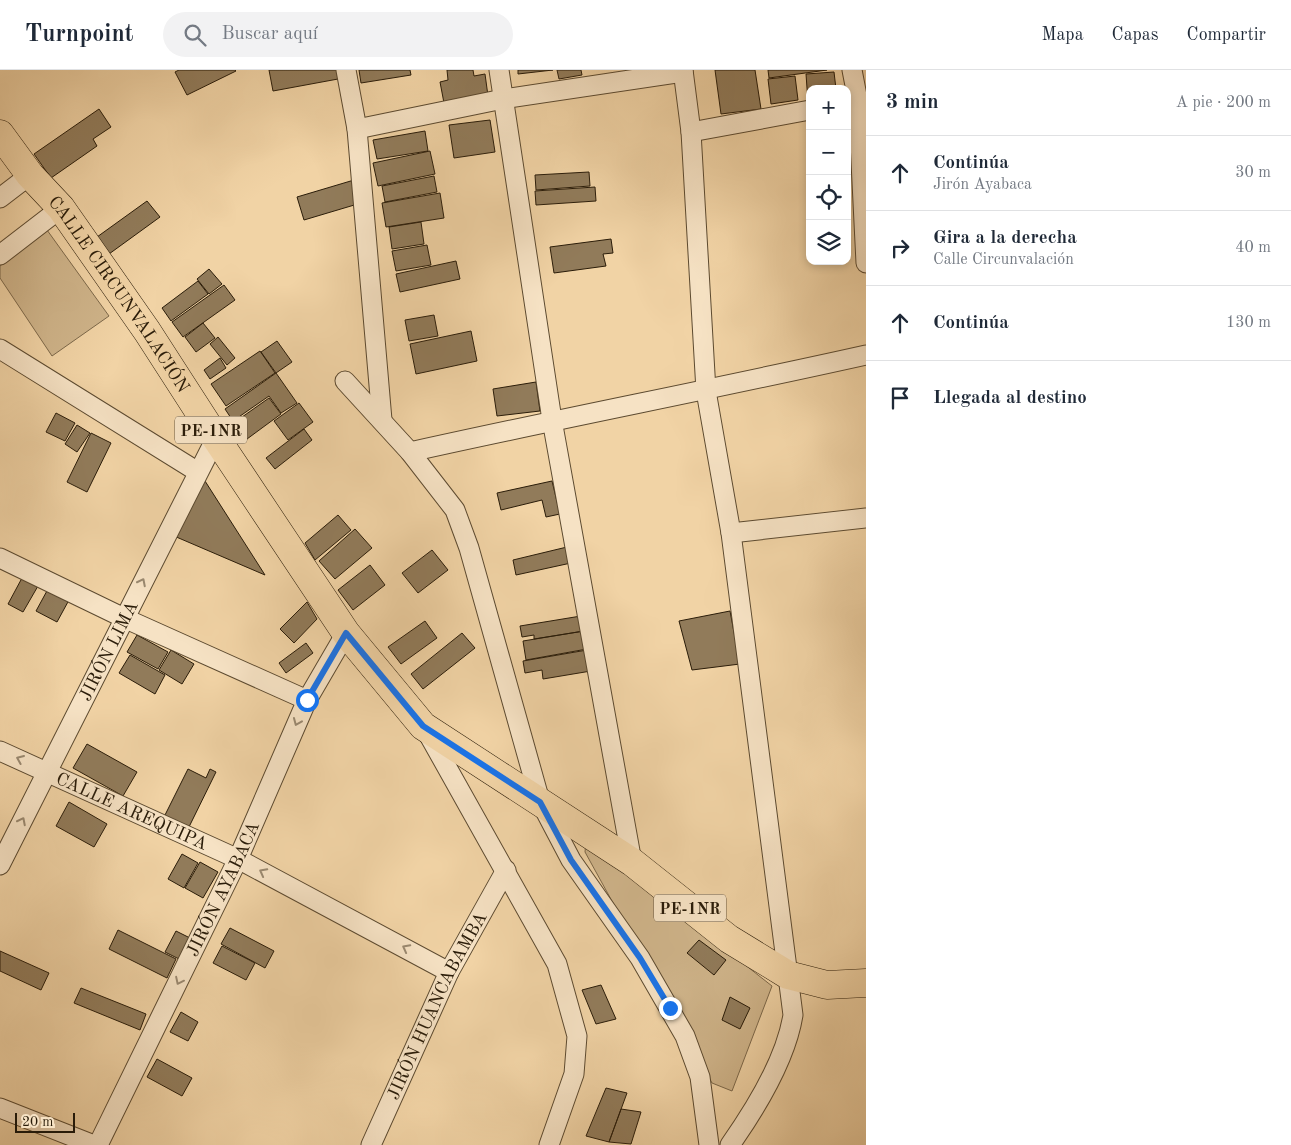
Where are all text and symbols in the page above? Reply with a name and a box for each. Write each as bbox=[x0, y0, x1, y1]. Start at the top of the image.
search box bbox=[163, 12, 513, 57]
icon: search bbox=[181, 21, 209, 49]
text: Turnpoint bbox=[25, 23, 133, 47]
text: Buscar aquí bbox=[221, 25, 318, 44]
text: Mapa bbox=[1041, 26, 1084, 44]
text: Capas bbox=[1112, 26, 1159, 44]
text: Compartir bbox=[1187, 26, 1266, 44]
map controls bbox=[806, 85, 851, 265]
button: + bbox=[806, 85, 851, 130]
text: 3 min bbox=[886, 92, 939, 113]
text: A pie · 200 m bbox=[1176, 95, 1271, 111]
button: − bbox=[806, 130, 851, 175]
text: Continúa bbox=[933, 154, 1009, 173]
icon: ahead bbox=[886, 159, 914, 187]
text: 30 m bbox=[1235, 165, 1271, 181]
button: locate bbox=[806, 175, 851, 220]
text: Jirón Ayabaca bbox=[933, 177, 1032, 193]
street label: CALLE CIRCUNVALACIÓN bbox=[45, 193, 192, 396]
button: layers bbox=[806, 220, 851, 265]
text: Gira a la derecha bbox=[933, 229, 1077, 248]
icon: right bbox=[886, 234, 914, 262]
text: 40 m bbox=[1235, 240, 1271, 256]
text: Calle Circunvalación bbox=[933, 252, 1074, 268]
icon: ahead bbox=[886, 309, 914, 337]
text: Continúa bbox=[933, 314, 1009, 333]
text: 130 m bbox=[1226, 315, 1271, 331]
icon: arrive bbox=[886, 384, 914, 412]
text: Llegada al destino bbox=[933, 389, 1087, 408]
road number: PE-1NR bbox=[175, 416, 247, 444]
one-way arrow bbox=[136, 579, 146, 588]
street label: JIRÓN LIMA bbox=[77, 598, 142, 704]
route start bbox=[296, 689, 319, 712]
one-way arrow bbox=[293, 717, 304, 726]
one-way arrow bbox=[16, 755, 25, 766]
street label: CALLE AREQUIPA bbox=[53, 770, 210, 854]
one-way arrow bbox=[16, 818, 26, 827]
street label: JIRÓN AYABACA bbox=[184, 819, 263, 960]
one-way arrow bbox=[259, 868, 268, 878]
road number: PE-1NR bbox=[654, 894, 726, 921]
street label: JIRÓN HUANCABAMBA bbox=[385, 909, 491, 1103]
one-way arrow bbox=[402, 945, 411, 955]
one-way arrow bbox=[174, 976, 185, 985]
route end bbox=[659, 997, 682, 1020]
scale bar bbox=[15, 1110, 75, 1133]
text: 20 m bbox=[22, 1115, 53, 1129]

